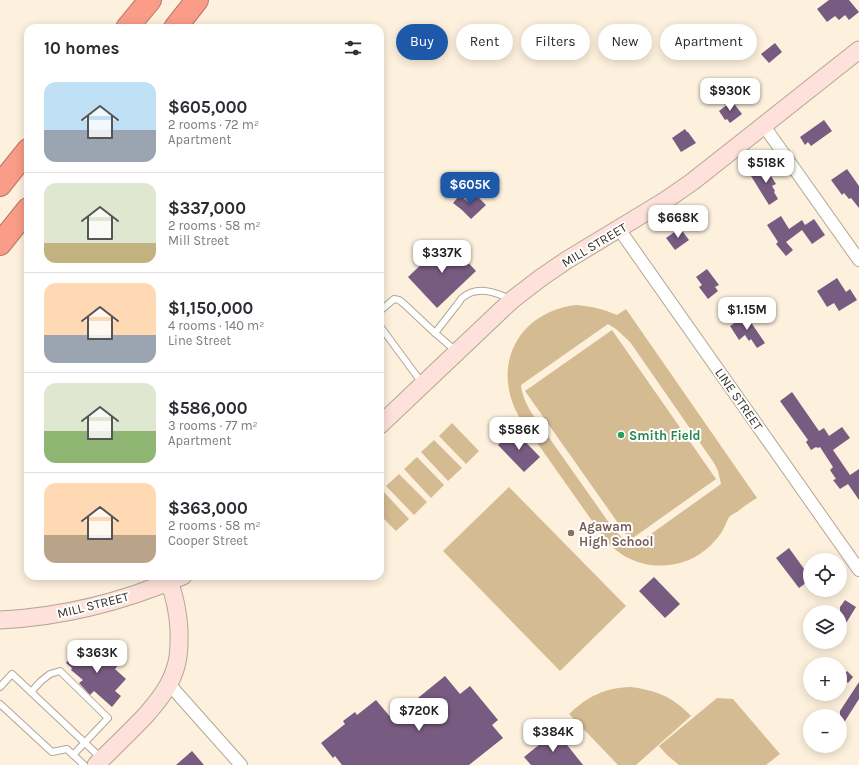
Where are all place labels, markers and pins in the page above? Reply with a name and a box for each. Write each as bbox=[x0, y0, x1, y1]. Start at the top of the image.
pin: $930K bbox=[702, 78, 758, 112]
pin: $518K bbox=[738, 150, 794, 184]
pin: $605K bbox=[442, 172, 498, 206]
pin: $668K bbox=[650, 205, 706, 239]
pin: $337K bbox=[414, 240, 470, 274]
pin: $1.15M bbox=[714, 297, 780, 331]
pin: $586K bbox=[491, 417, 547, 451]
place label: Smith Field bbox=[629, 428, 701, 443]
marker: Smith Field bbox=[616, 430, 626, 440]
place label: Agawam High School bbox=[579, 519, 653, 549]
marker: Agawam High School bbox=[566, 528, 576, 538]
pin: $363K bbox=[69, 640, 125, 674]
pin: $720K bbox=[391, 698, 447, 732]
pin: $384K bbox=[525, 719, 581, 753]

